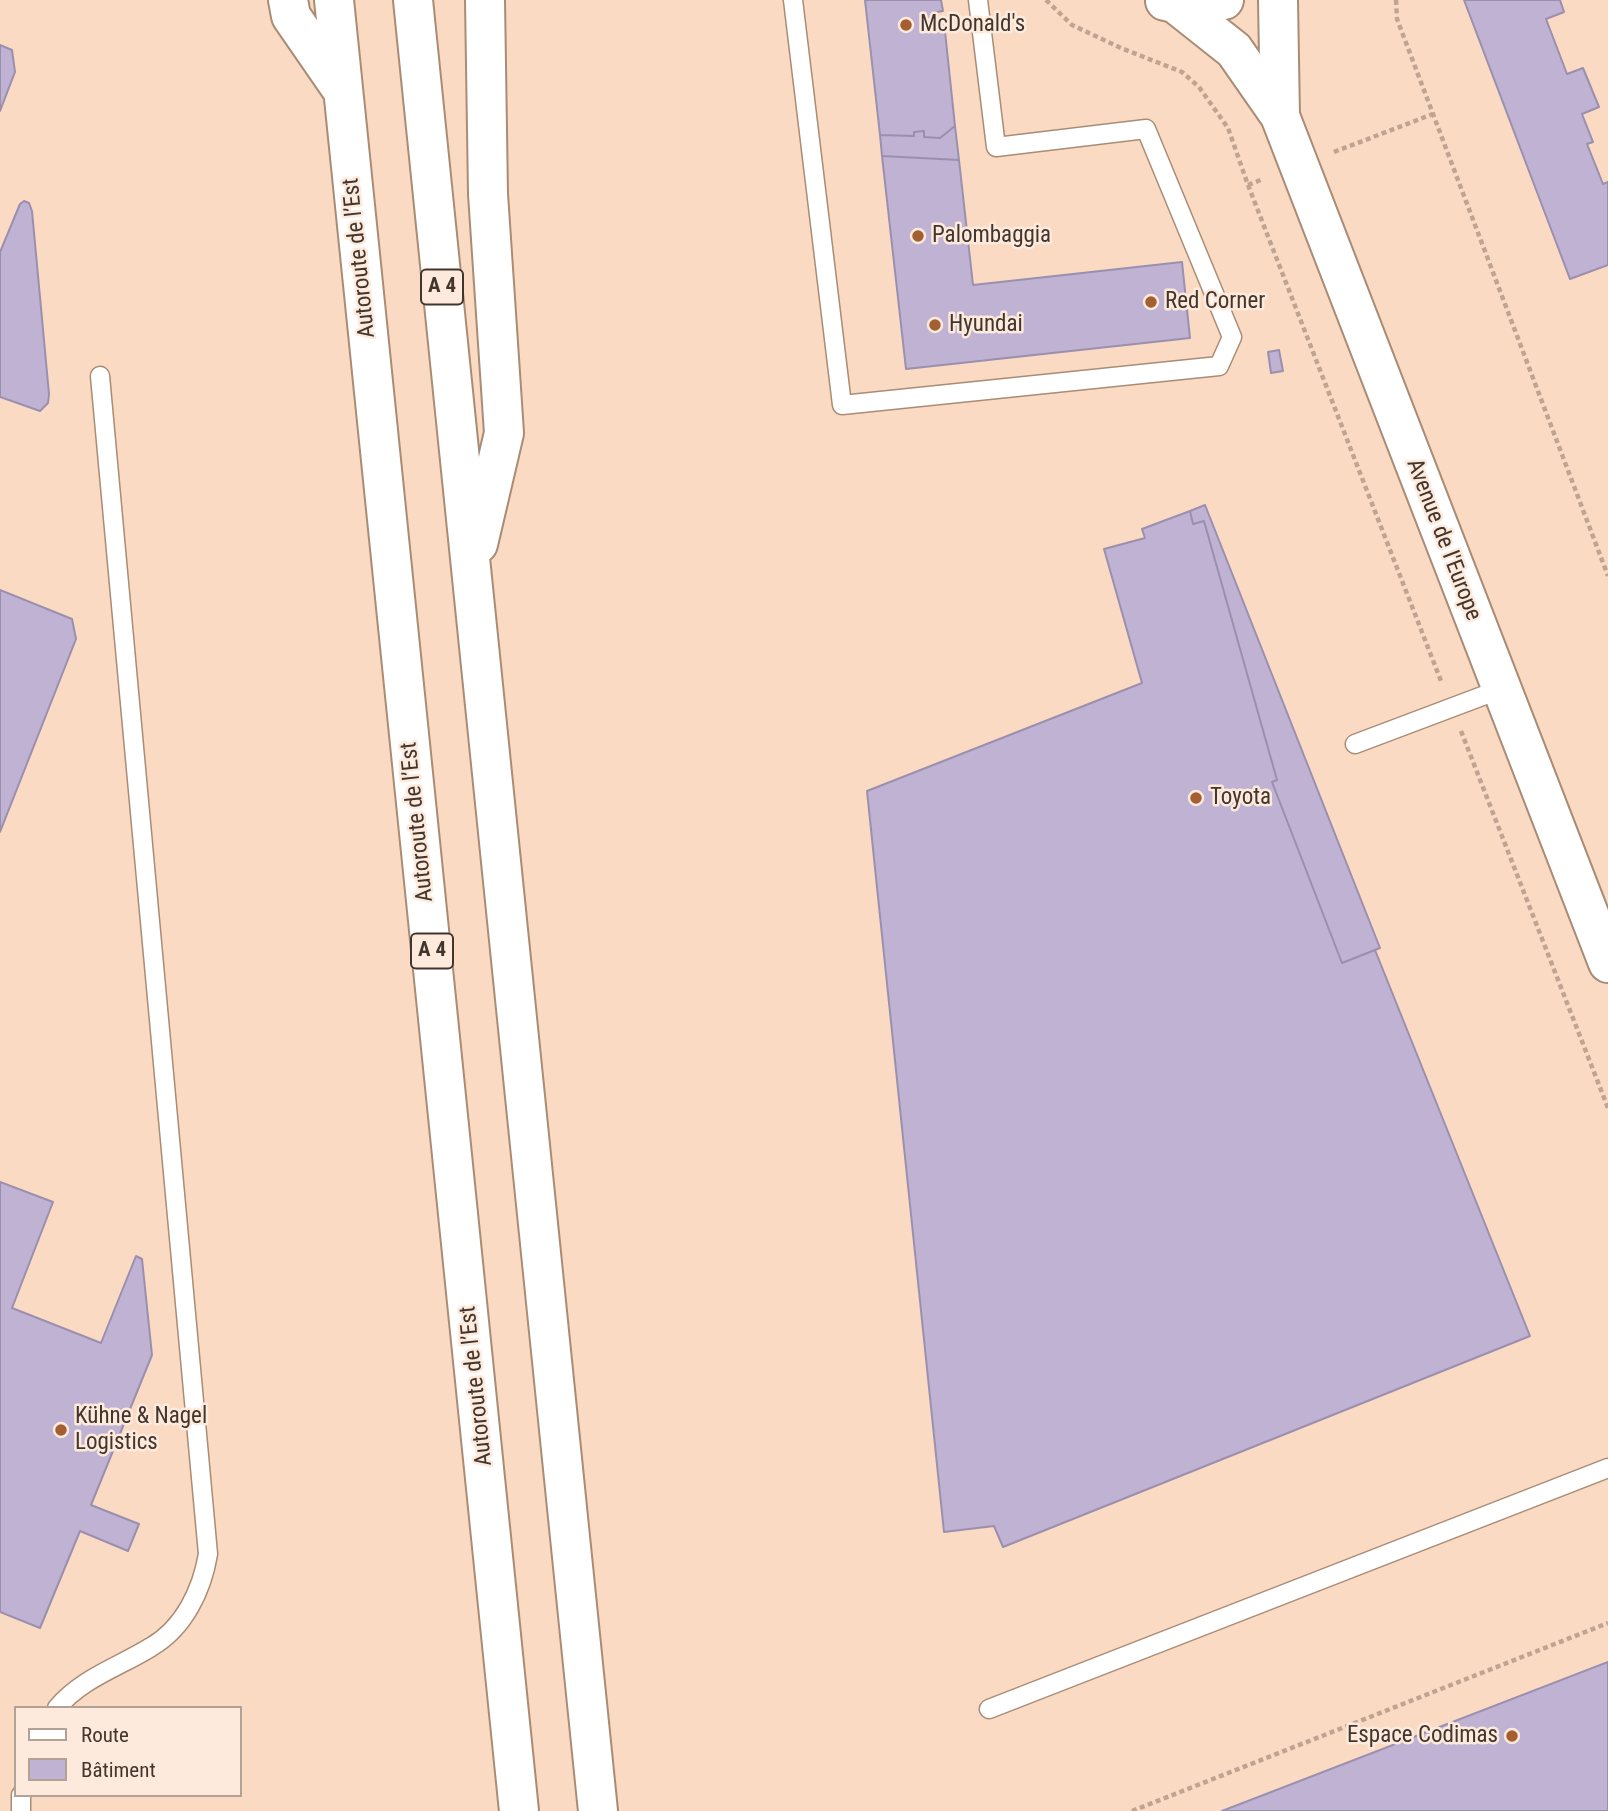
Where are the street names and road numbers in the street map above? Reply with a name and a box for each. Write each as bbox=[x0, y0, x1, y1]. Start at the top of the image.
street label: Autoroute de l’Est bbox=[338, 177, 382, 339]
road number: A 4 bbox=[421, 270, 463, 304]
street label: Avenue de l'Europe bbox=[1399, 455, 1487, 625]
street label: Autoroute de l’Est bbox=[396, 741, 440, 903]
road number: A 4 bbox=[411, 934, 453, 968]
street label: Autoroute de l’Est bbox=[455, 1305, 499, 1467]

